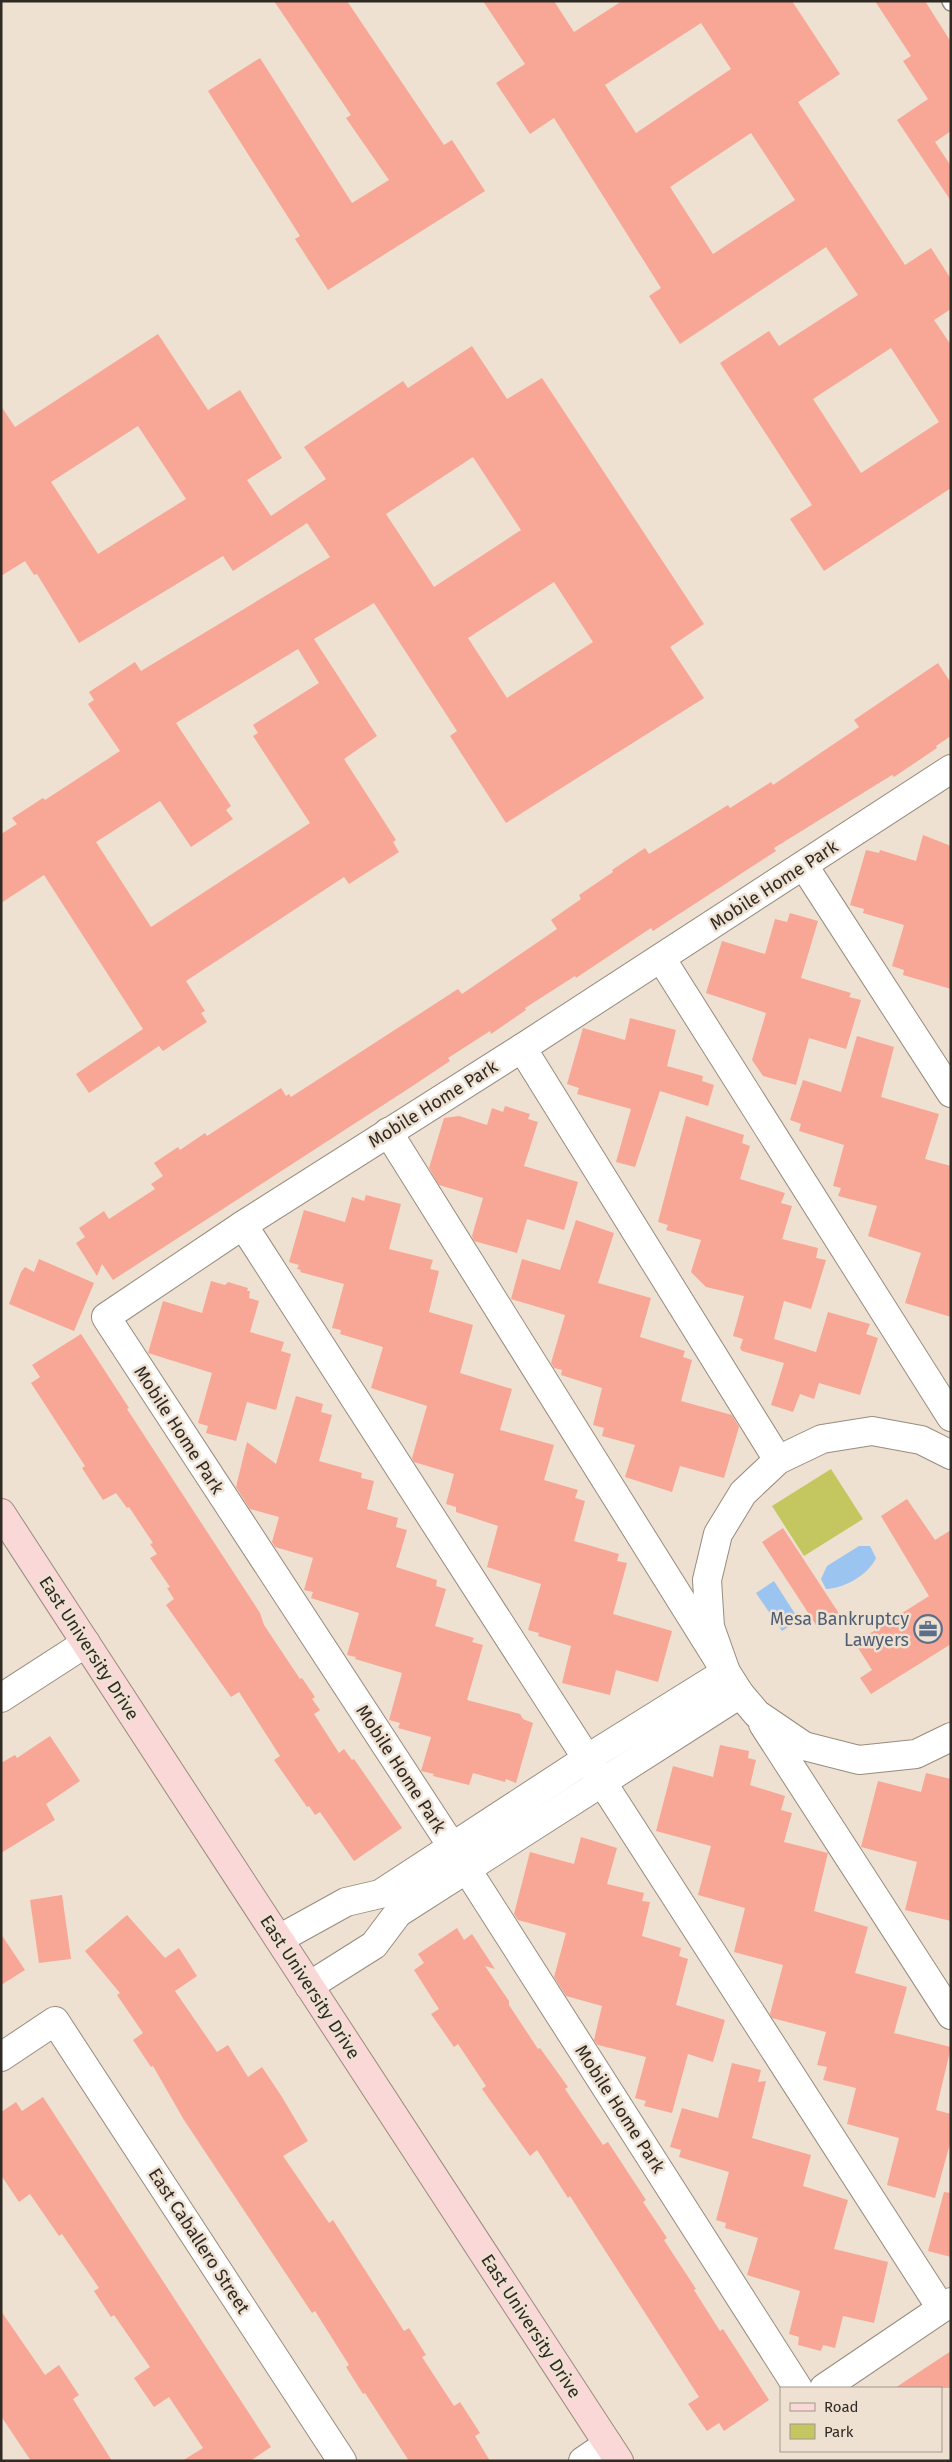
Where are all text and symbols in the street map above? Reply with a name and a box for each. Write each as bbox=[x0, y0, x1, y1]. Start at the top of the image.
street label: Mobile Home Park bbox=[706, 835, 843, 935]
street label: Mobile Home Park bbox=[364, 1055, 502, 1153]
street label: Mobile Home Park bbox=[129, 1362, 229, 1499]
street label: East University Drive bbox=[34, 1572, 144, 1724]
place label: Mesa Bankruptcy Lawyers bbox=[770, 1608, 909, 1651]
office icon: Mesa Bankruptcy Lawyers bbox=[913, 1614, 943, 1644]
street label: Mobile Home Park bbox=[351, 1701, 451, 1838]
street label: East University Drive bbox=[255, 1911, 365, 2063]
street label: Mobile Home Park bbox=[570, 2041, 670, 2178]
street label: East Caballero Street bbox=[144, 2164, 255, 2318]
street label: East University Drive bbox=[476, 2250, 586, 2402]
legend bbox=[780, 2387, 942, 2452]
text: Road bbox=[824, 2398, 859, 2416]
text: Park bbox=[824, 2423, 854, 2441]

